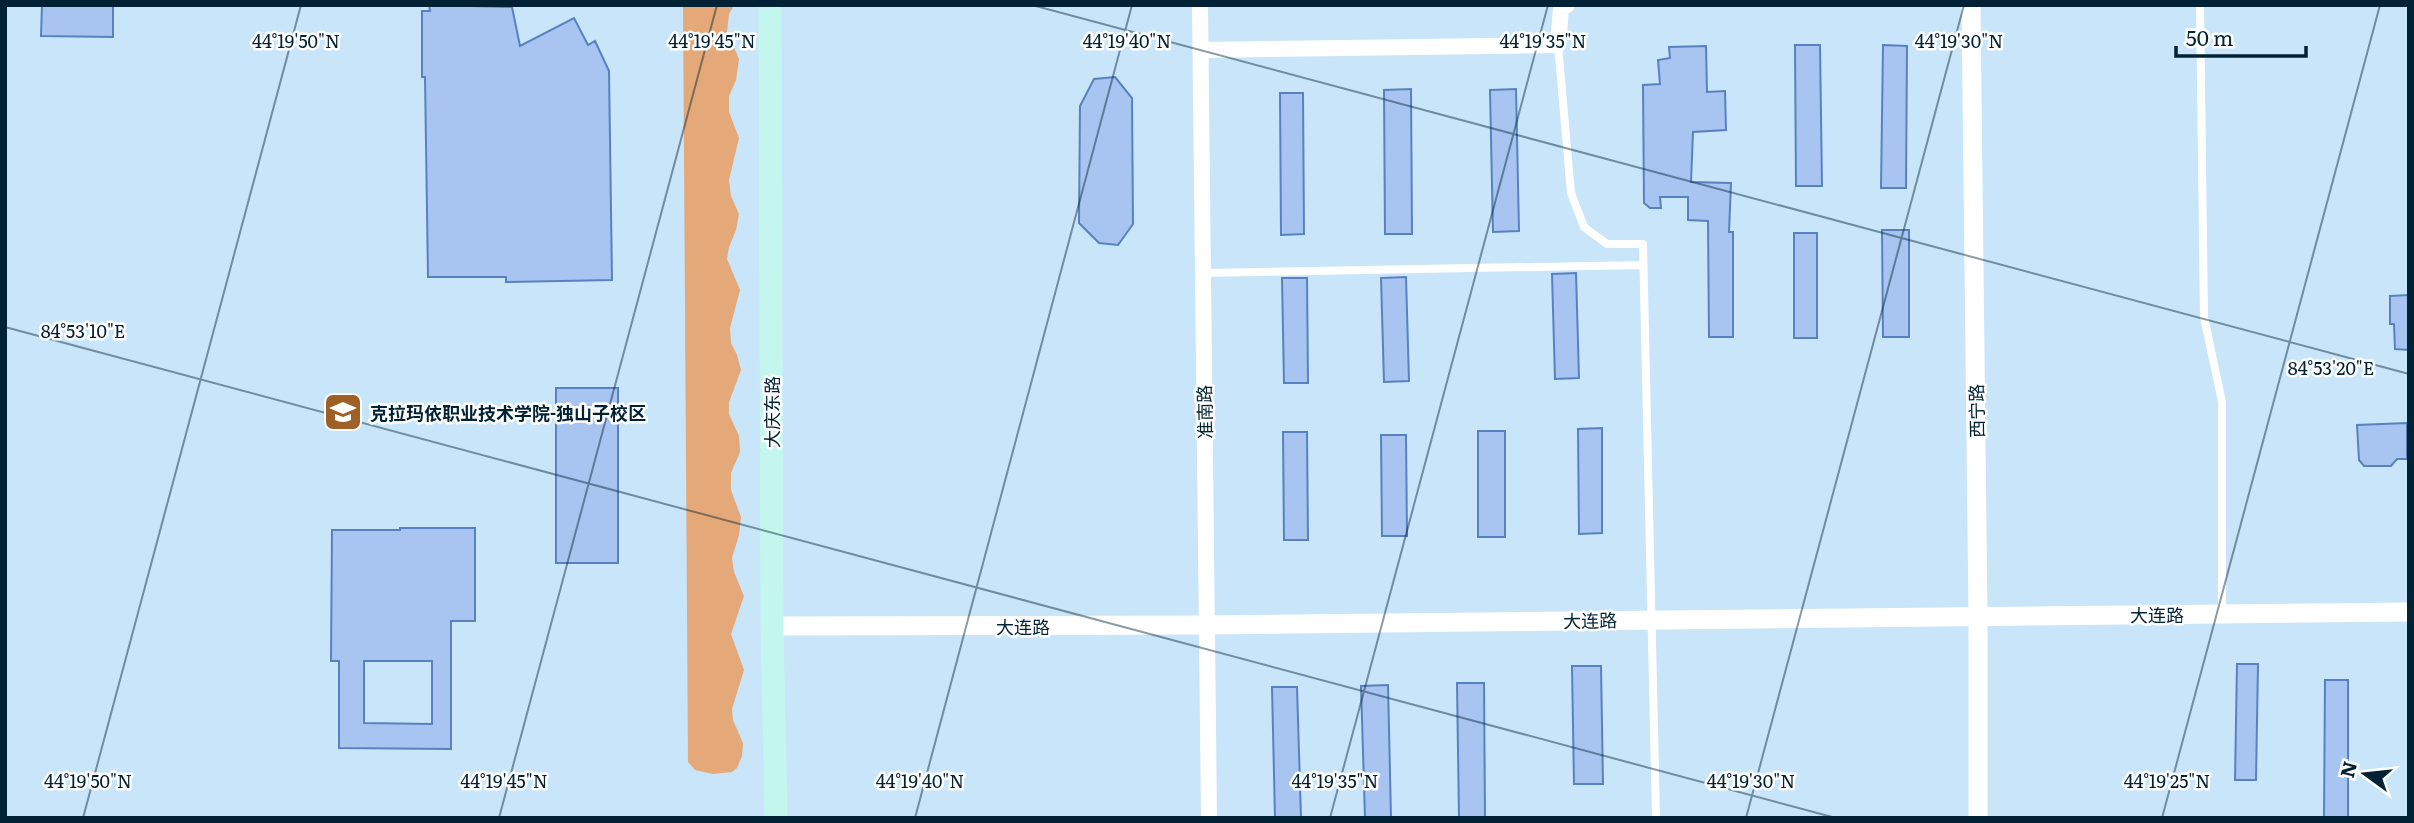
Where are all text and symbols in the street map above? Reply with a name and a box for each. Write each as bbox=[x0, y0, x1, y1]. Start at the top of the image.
scale bar bbox=[2176, 14, 2306, 58]
text: 50 m bbox=[2186, 21, 2233, 52]
text: 44°19'50"N bbox=[252, 27, 340, 54]
text: 44°19'45"N bbox=[668, 27, 756, 54]
text: 44°19'40"N bbox=[1083, 27, 1171, 54]
text: 44°19'35"N bbox=[1499, 27, 1587, 54]
text: 44°19'30"N bbox=[1915, 27, 2003, 54]
text: 84°53'10"E bbox=[41, 317, 125, 344]
text: 84°53'20"E bbox=[2288, 354, 2374, 381]
street label: 大庆东路 bbox=[758, 376, 785, 448]
street label: 西宁路 bbox=[1962, 384, 1990, 438]
street label: 准南路 bbox=[1190, 385, 1218, 439]
school or university icon: 克拉玛依职业技术学院-独山子校区 bbox=[322, 391, 364, 433]
place label: 克拉玛依职业技术学院-独山子校区 bbox=[370, 399, 646, 426]
street label: 大连路 bbox=[2130, 601, 2184, 628]
street label: 大连路 bbox=[1563, 606, 1617, 634]
street label: 大连路 bbox=[996, 613, 1050, 640]
north arrow bbox=[2330, 739, 2400, 809]
text: N bbox=[2332, 758, 2363, 781]
text: 44°19'50"N bbox=[44, 767, 132, 794]
text: 44°19'45"N bbox=[460, 767, 548, 794]
text: 44°19'40"N bbox=[876, 767, 964, 794]
text: 44°19'35"N bbox=[1291, 767, 1379, 794]
text: 44°19'30"N bbox=[1707, 767, 1795, 794]
text: 44°19'25"N bbox=[2124, 767, 2210, 794]

